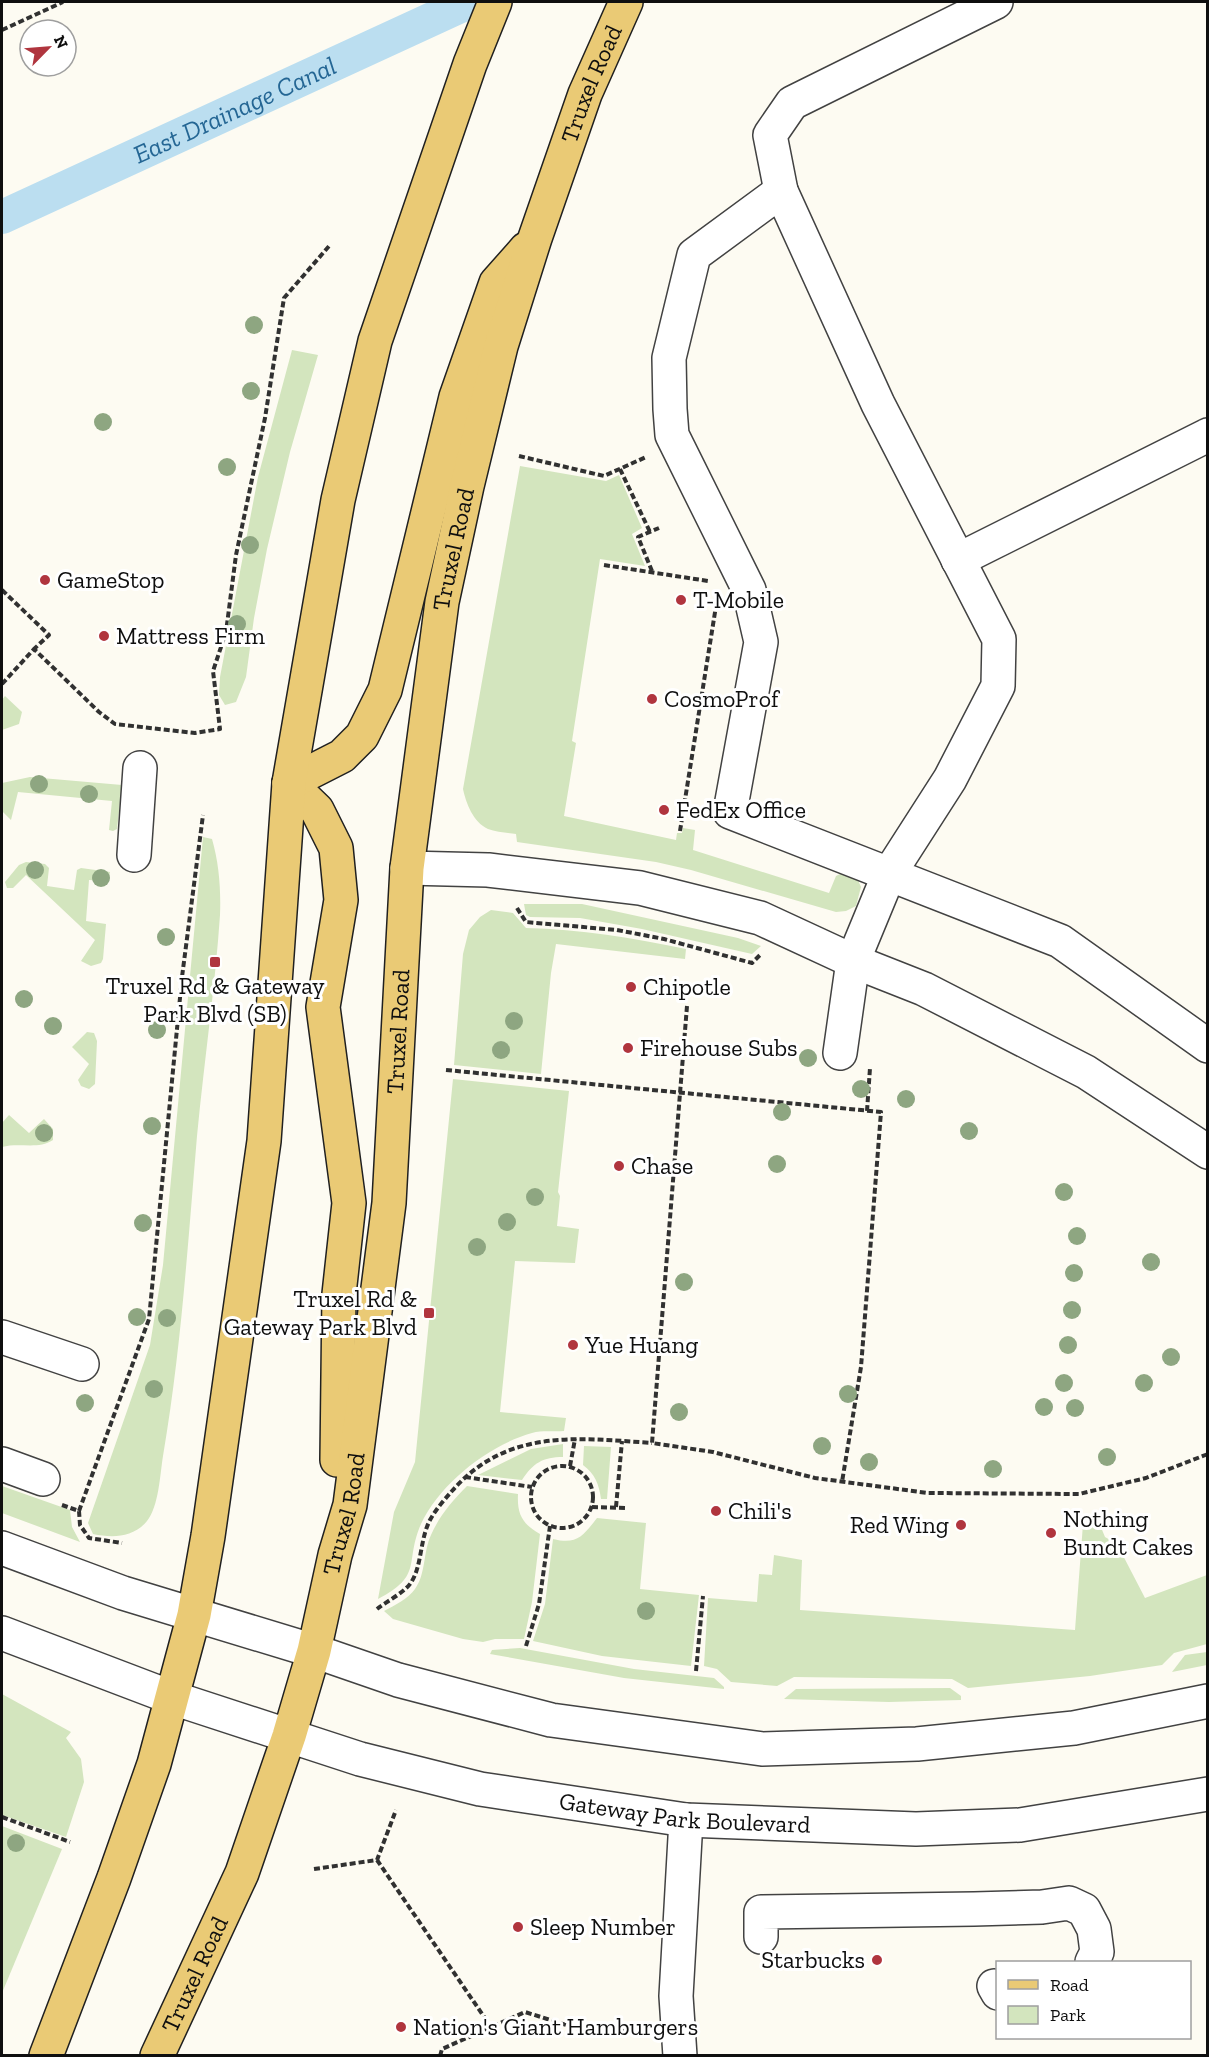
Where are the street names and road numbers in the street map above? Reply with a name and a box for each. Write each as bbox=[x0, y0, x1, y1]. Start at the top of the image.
street label: Truxel Road bbox=[554, 20, 628, 147]
street label: Truxel Road bbox=[426, 485, 480, 612]
street label: Truxel Road bbox=[380, 968, 416, 1094]
street label: Truxel Road bbox=[316, 1451, 371, 1577]
street label: Gateway Park Boulevard bbox=[557, 1786, 811, 1839]
street label: Truxel Road bbox=[155, 1911, 234, 2037]

